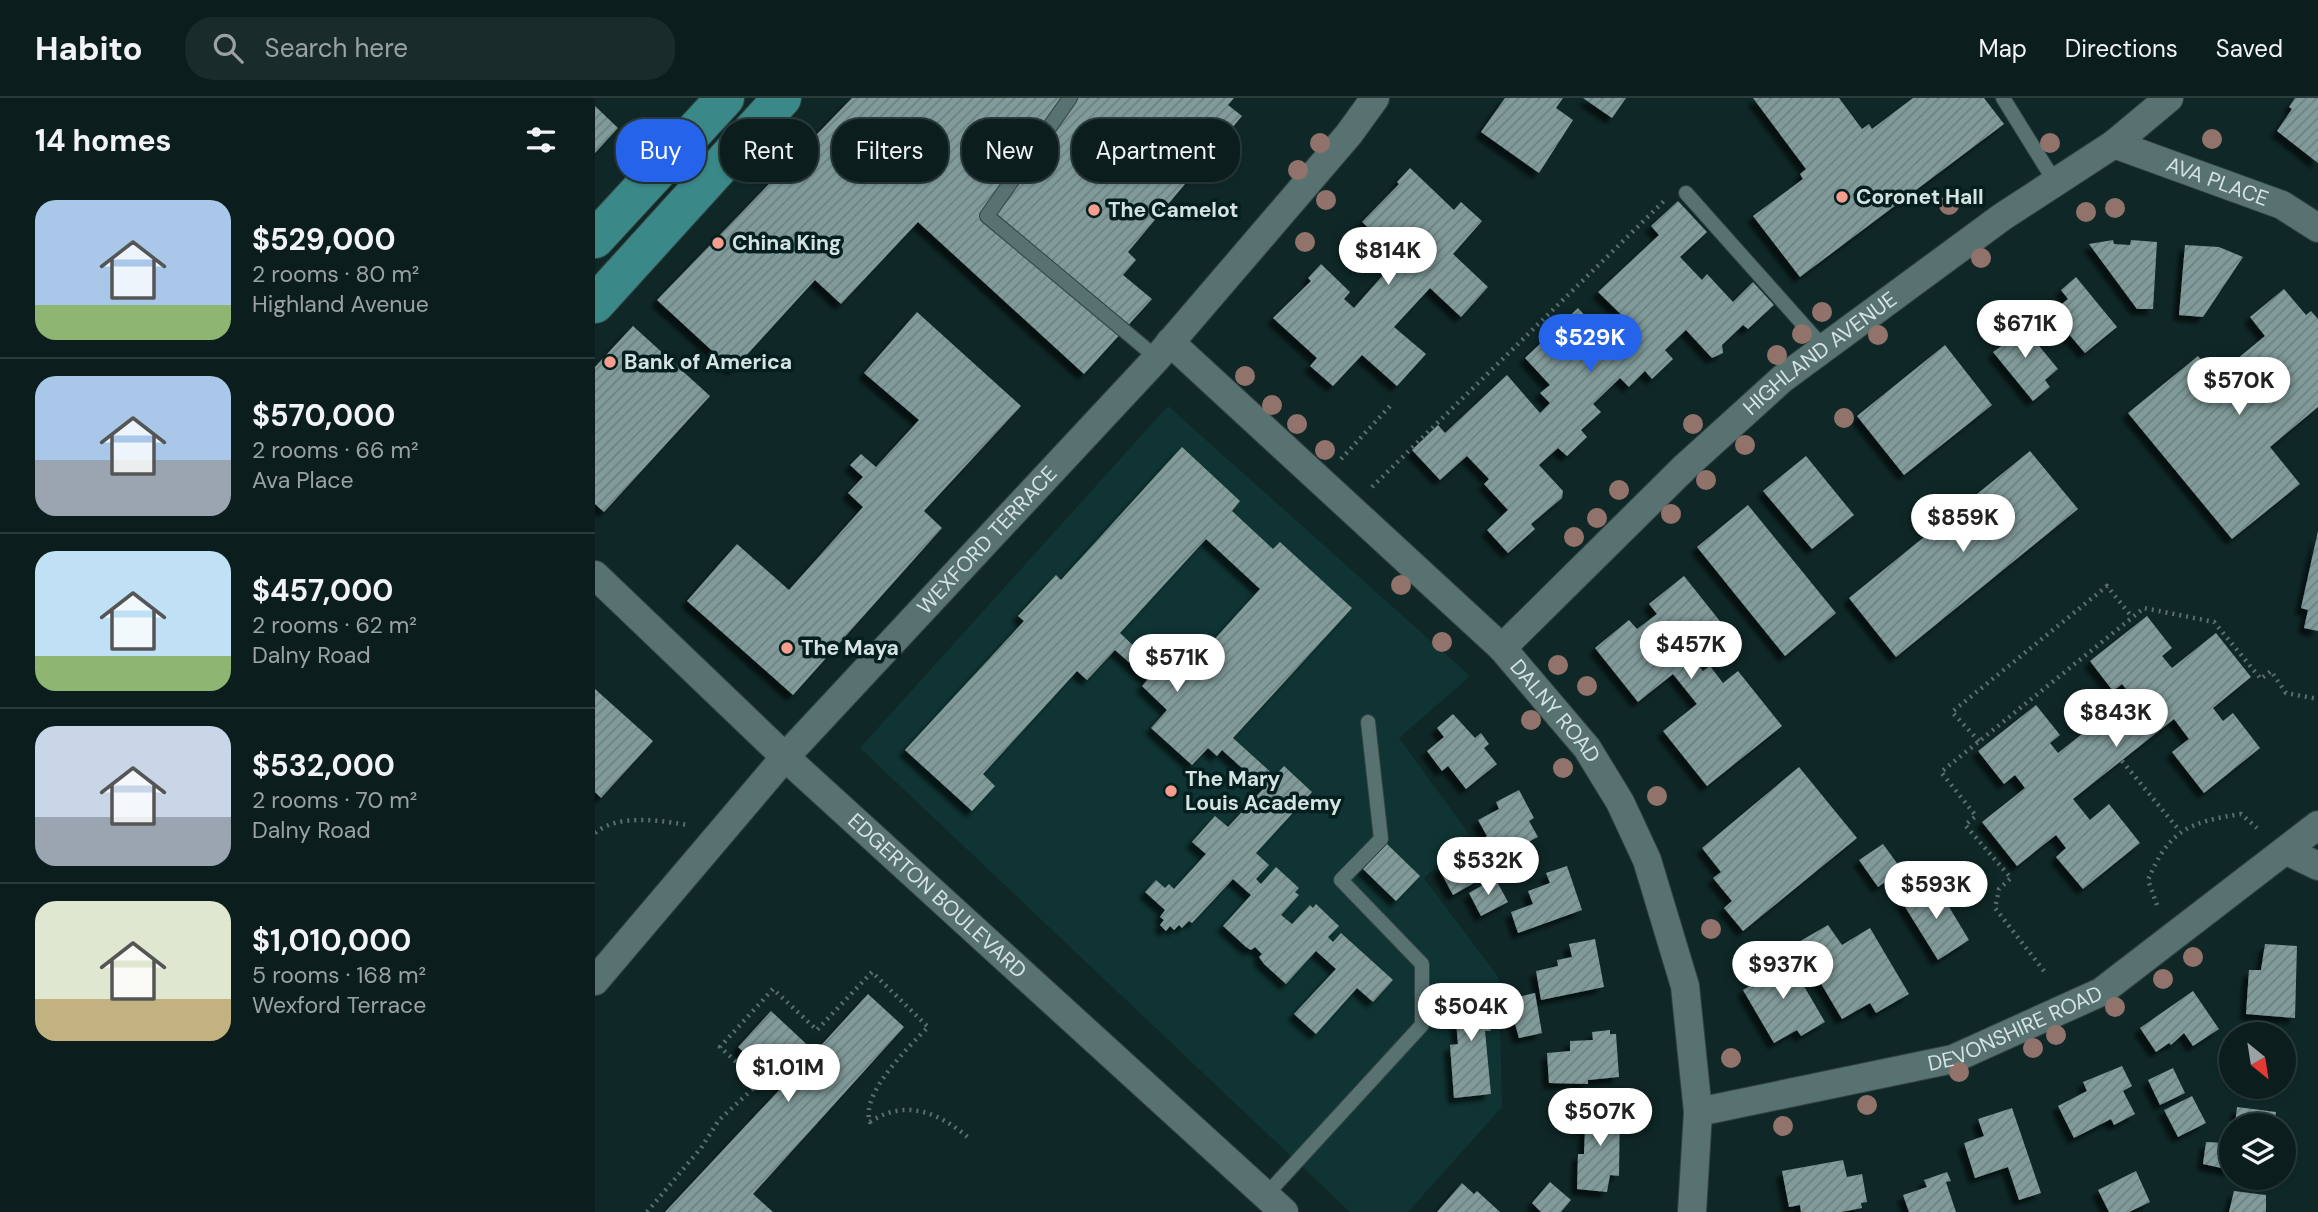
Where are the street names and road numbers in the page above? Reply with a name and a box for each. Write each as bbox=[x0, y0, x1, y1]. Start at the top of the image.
street label: AVA PLACE bbox=[2162, 150, 2272, 213]
street label: HIGHLAND AVENUE bbox=[1737, 285, 1902, 422]
street label: WEXFORD TERRACE bbox=[911, 460, 1063, 621]
street label: DALNY ROAD bbox=[1504, 653, 1607, 768]
street label: EDGERTON BOULEVARD bbox=[842, 807, 1033, 984]
street label: DEVONSHIRE ROAD bbox=[1925, 979, 2107, 1078]

